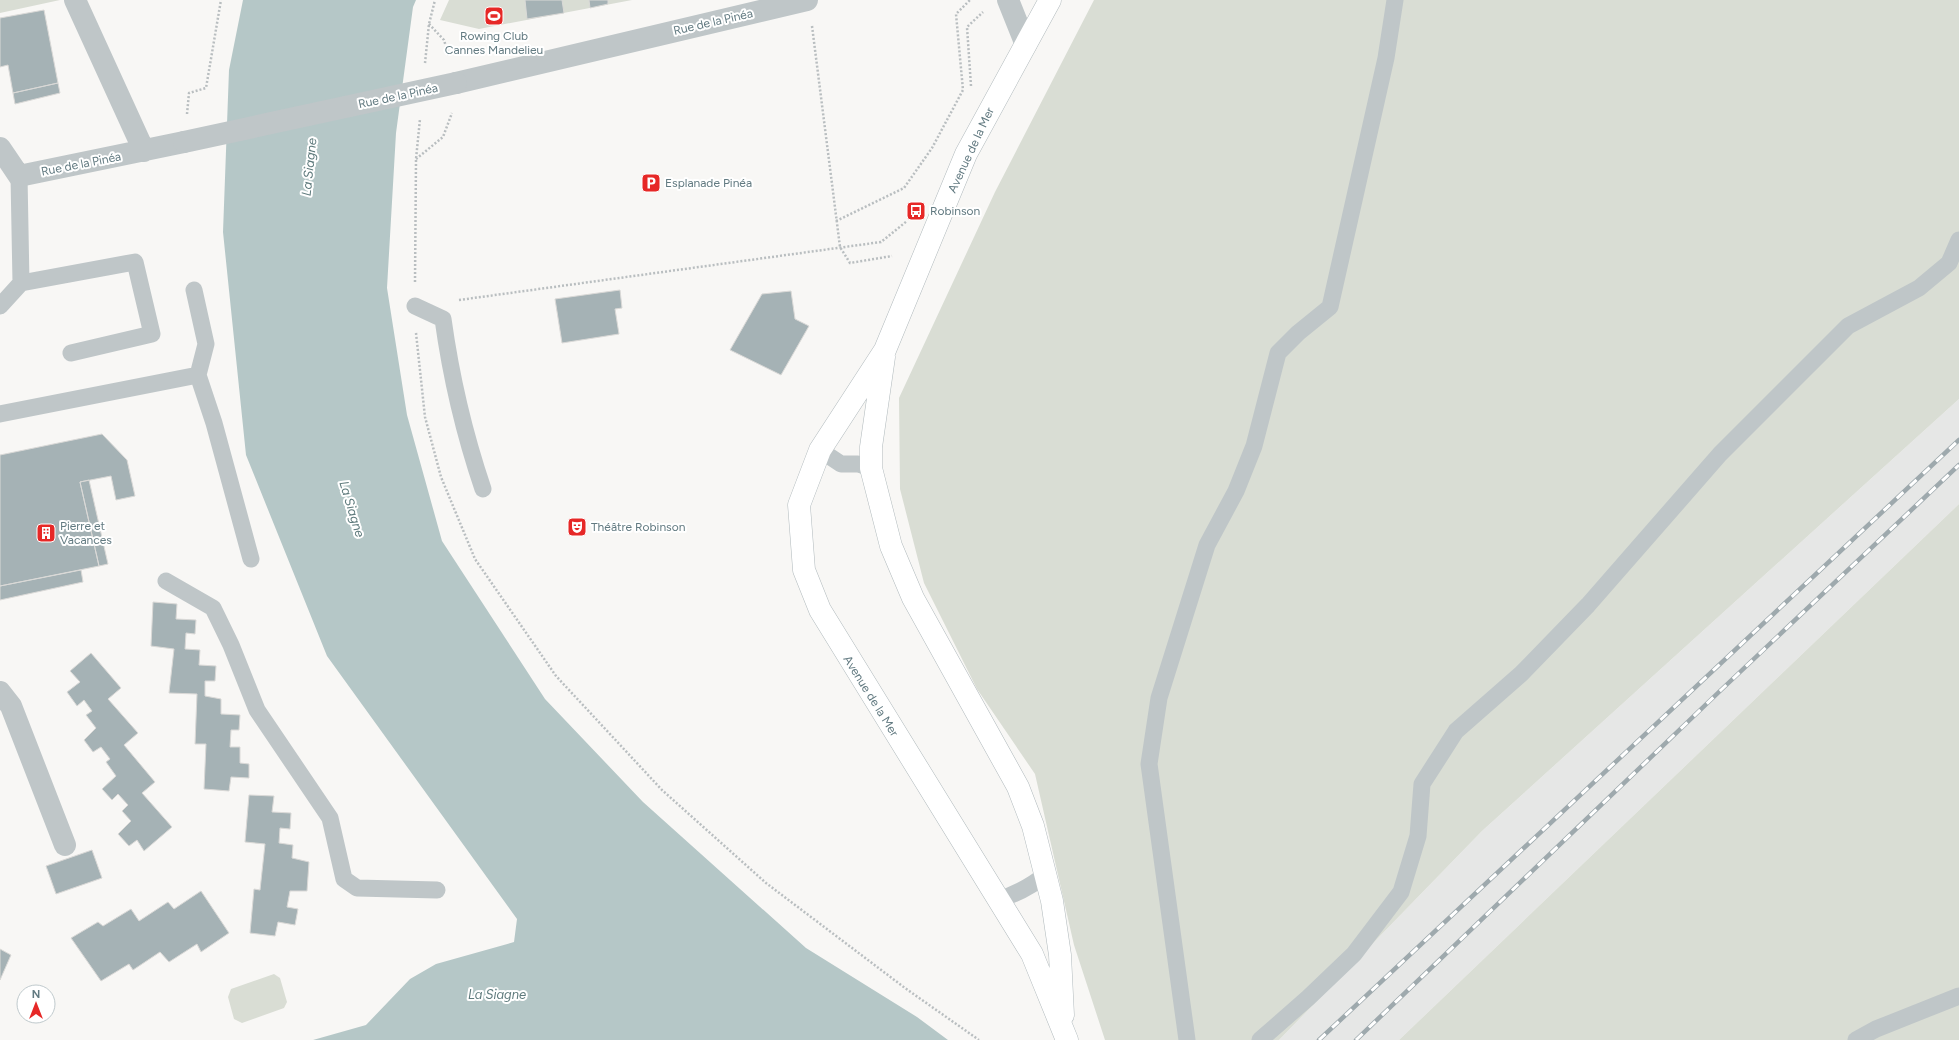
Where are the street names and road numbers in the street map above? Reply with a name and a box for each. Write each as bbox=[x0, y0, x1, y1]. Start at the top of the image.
street label: Rue de la Pinéa bbox=[672, 6, 754, 38]
street label: Rue de la Pinéa bbox=[357, 81, 439, 111]
street label: Avenue de la Mer bbox=[945, 105, 997, 195]
street label: Rue de la Pinéa bbox=[40, 149, 122, 179]
street label: Avenue de la Mer bbox=[841, 653, 901, 739]

